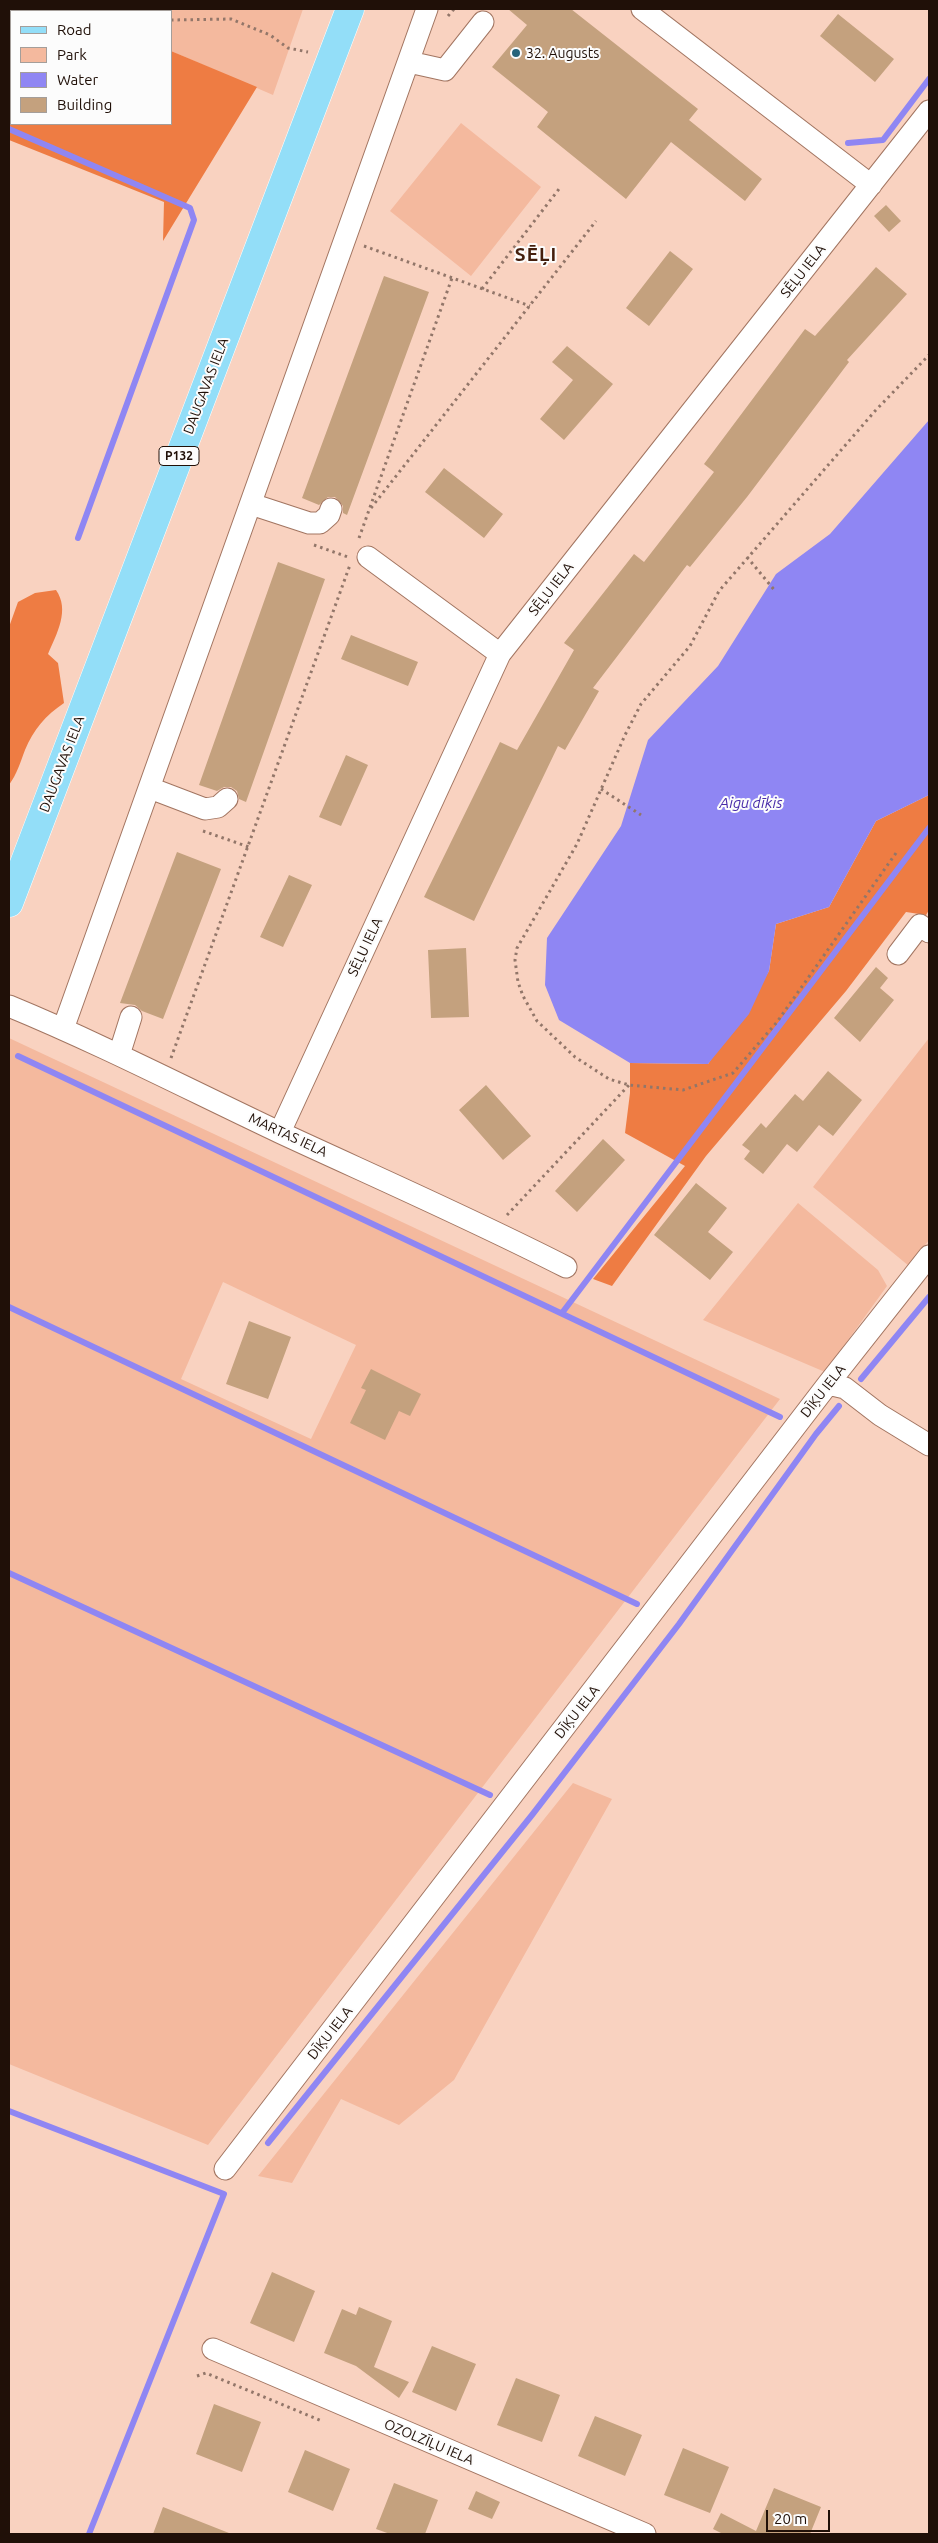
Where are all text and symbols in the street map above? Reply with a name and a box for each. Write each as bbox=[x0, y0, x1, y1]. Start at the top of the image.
legend bbox=[10, 10, 172, 125]
text: Road bbox=[57, 21, 92, 38]
place label: 32. Augusts bbox=[526, 45, 599, 61]
text: Park bbox=[57, 46, 87, 63]
marker: 32. Augusts bbox=[510, 47, 522, 59]
text: Water bbox=[57, 71, 98, 88]
text: Building bbox=[57, 96, 112, 113]
street label: SĒĻU IELA bbox=[777, 241, 829, 301]
district label: SĒĻI bbox=[514, 244, 558, 266]
street label: DAUGAVAS IELA bbox=[180, 335, 232, 437]
road number: P132 bbox=[159, 446, 199, 466]
street label: SĒĻU IELA bbox=[525, 559, 577, 619]
street label: DAUGAVAS IELA bbox=[36, 713, 88, 815]
water label: Aigu dīķis bbox=[720, 794, 782, 812]
street label: SĒĻU IELA bbox=[344, 915, 386, 979]
street label: MARTAS IELA bbox=[246, 1109, 330, 1161]
street label: DĪĶU IELA bbox=[797, 1361, 849, 1421]
street label: DĪĶU IELA bbox=[551, 1682, 603, 1742]
street label: DĪĶU IELA bbox=[304, 2003, 356, 2063]
street label: OZOLZĪĻU IELA bbox=[381, 2415, 477, 2469]
scale bar bbox=[768, 2500, 832, 2532]
text: 20 m bbox=[774, 2510, 807, 2527]

